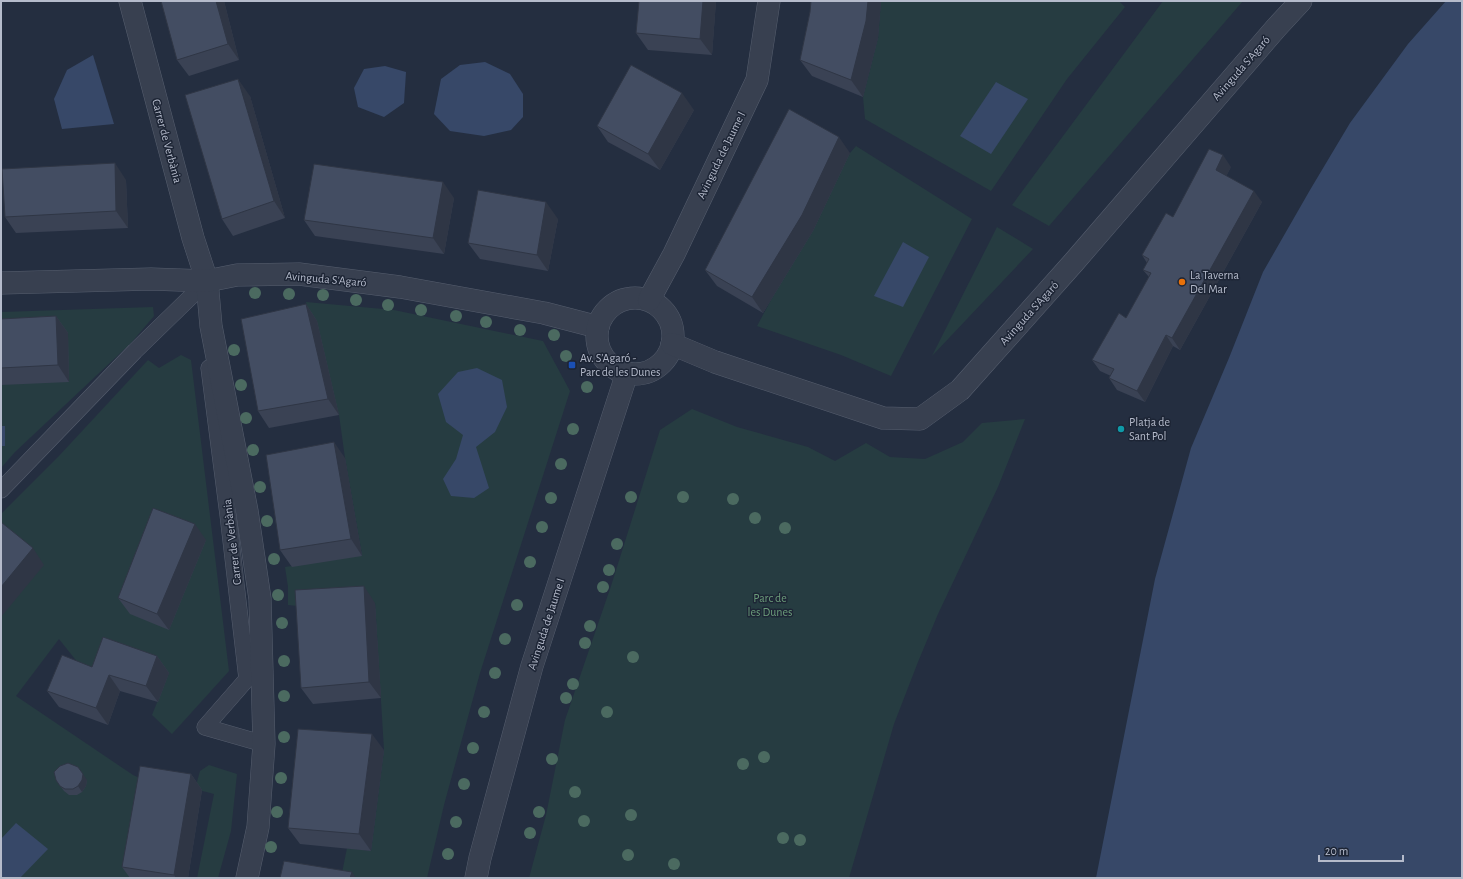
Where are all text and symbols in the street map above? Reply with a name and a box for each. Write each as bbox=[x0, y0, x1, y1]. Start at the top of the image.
street label: Avinguda S'Agaró bbox=[1210, 33, 1272, 103]
street label: Carrer de Verbània bbox=[150, 98, 184, 185]
street label: Avinguda de Jaume I bbox=[695, 109, 747, 201]
street label: Avinguda S'Agaró bbox=[285, 269, 367, 289]
place label: La Taverna Del Mar bbox=[1190, 269, 1240, 295]
marker: La Taverna Del Mar bbox=[1177, 277, 1187, 287]
street label: Avinguda S'Agaró bbox=[997, 279, 1061, 347]
place label: Av. S’Agaró - Parc de les Dunes bbox=[580, 352, 660, 378]
marker: Av. S’Agaró - Parc de les Dunes bbox=[567, 360, 577, 370]
place label: Platja de Sant Pol bbox=[1129, 416, 1170, 442]
marker: Platja de Sant Pol bbox=[1116, 424, 1126, 434]
street label: Carrer de Verbània bbox=[221, 498, 243, 586]
street label: Avinguda de Jaume I bbox=[526, 577, 566, 671]
park label: Parc de les Dunes bbox=[748, 592, 792, 618]
scale bar bbox=[1319, 837, 1403, 863]
text: 20 m bbox=[1325, 845, 1348, 857]

